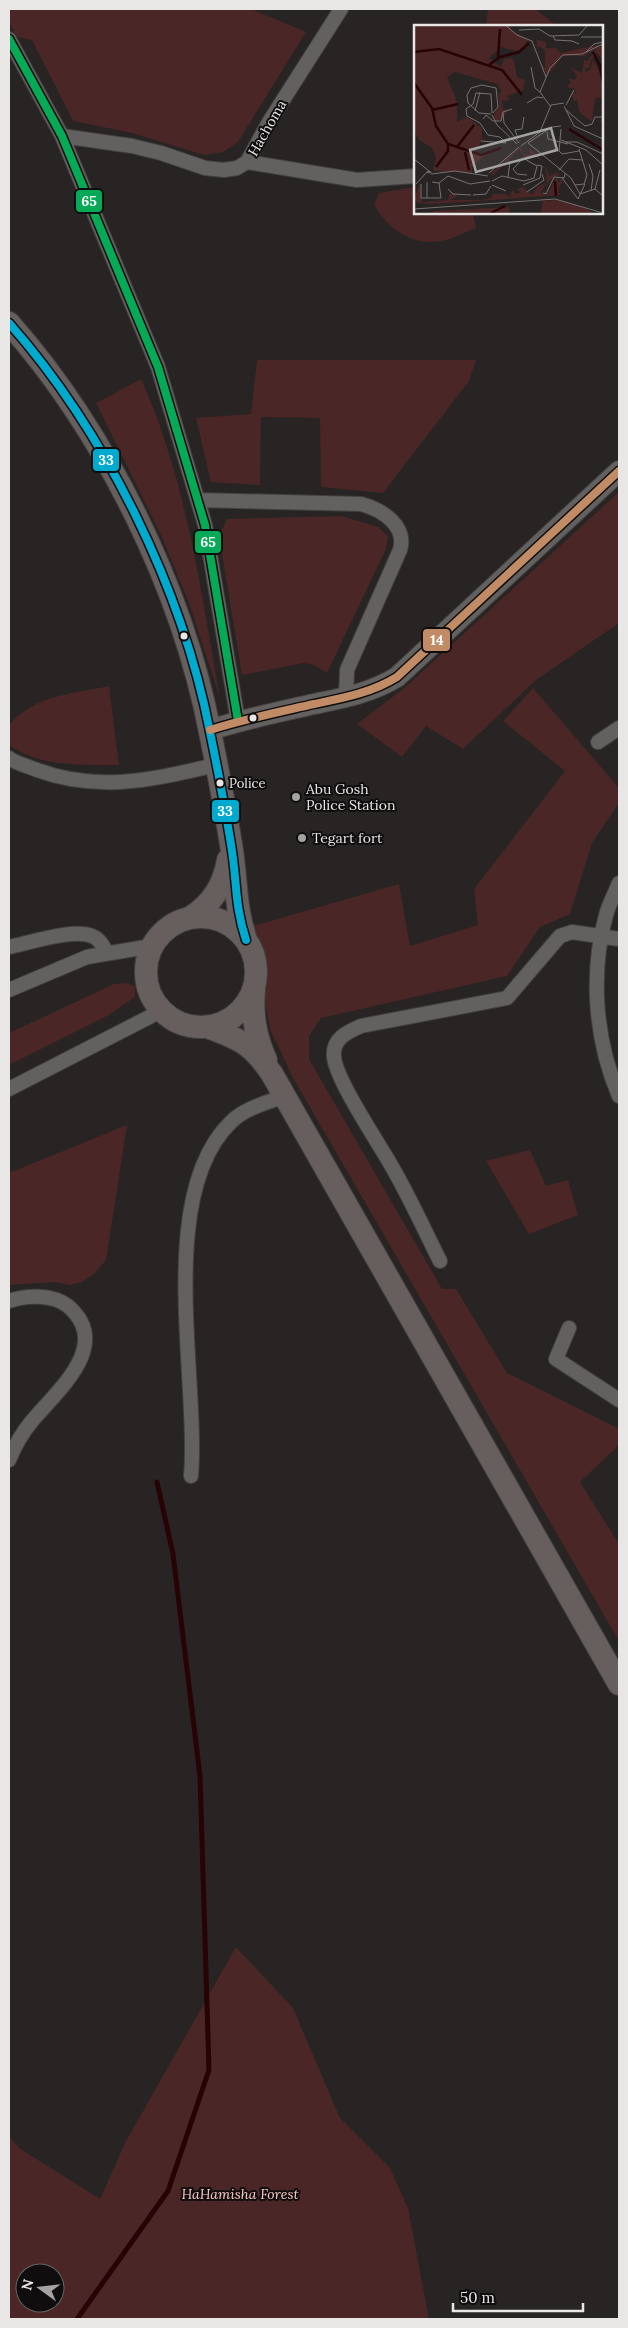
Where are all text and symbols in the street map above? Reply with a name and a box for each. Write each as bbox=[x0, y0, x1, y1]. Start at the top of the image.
inset map bbox=[414, 25, 603, 214]
street label: Hachoma bbox=[244, 97, 290, 159]
line badge: 65 bbox=[75, 189, 103, 213]
text: 65 bbox=[81, 192, 97, 210]
line badge: 33 bbox=[92, 448, 120, 472]
text: 33 bbox=[98, 451, 114, 469]
line badge: 65 bbox=[194, 530, 222, 554]
text: 65 bbox=[200, 533, 216, 551]
line badge: 14 bbox=[422, 628, 451, 652]
unlabelled marker bbox=[179, 631, 189, 641]
text: 14 bbox=[430, 631, 444, 649]
unlabelled marker bbox=[248, 713, 258, 723]
place label: Police bbox=[229, 775, 265, 792]
marker: Police bbox=[215, 778, 225, 788]
place label: Abu Gosh Police Station bbox=[305, 780, 396, 814]
marker: Abu Gosh Police Station bbox=[290, 791, 302, 803]
line badge: 33 bbox=[211, 799, 240, 823]
text: 33 bbox=[217, 802, 233, 820]
place label: Tegart fort bbox=[312, 829, 383, 847]
marker: Tegart fort bbox=[296, 832, 308, 844]
park label: HaHamisha Forest bbox=[181, 2185, 299, 2203]
north arrow bbox=[15, 2263, 65, 2313]
text: N bbox=[17, 2277, 38, 2292]
scale bar bbox=[453, 2280, 583, 2312]
text: 50 m bbox=[460, 2288, 495, 2307]

